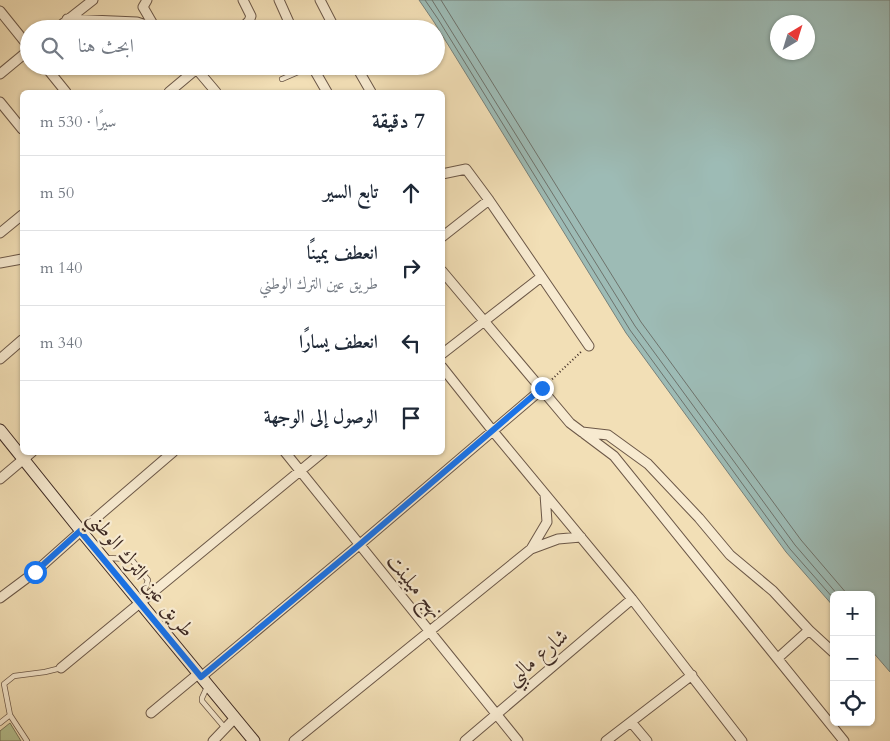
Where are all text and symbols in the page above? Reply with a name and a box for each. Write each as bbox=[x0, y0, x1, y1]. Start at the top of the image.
north arrow bbox=[770, 15, 815, 60]
search box bbox=[20, 20, 445, 75]
text: ابحث هنا bbox=[78, 33, 134, 59]
icon: search bbox=[38, 34, 66, 62]
text: 7 دقيقة bbox=[372, 107, 425, 136]
text: سيرًا · 530 m bbox=[40, 111, 116, 133]
text: تابع السير bbox=[323, 179, 378, 205]
icon: ahead bbox=[397, 179, 425, 207]
text: 50 m bbox=[40, 182, 74, 204]
text: انعطف يمينًا bbox=[307, 240, 378, 266]
icon: right bbox=[397, 254, 425, 282]
text: 140 m bbox=[40, 257, 82, 279]
text: طريق عين الترك الوطني bbox=[259, 273, 378, 295]
text: انعطف يسارًا bbox=[299, 329, 378, 355]
icon: left bbox=[397, 329, 425, 357]
text: 340 m bbox=[40, 332, 82, 354]
route end bbox=[531, 377, 554, 400]
text: الوصول إلى الوجهة bbox=[264, 404, 378, 430]
icon: arrive bbox=[397, 404, 425, 432]
street label: طريق عين الترك الوطني bbox=[77, 504, 201, 647]
street label: نهج ميلينت bbox=[377, 547, 450, 627]
route start bbox=[24, 561, 47, 584]
map controls bbox=[830, 591, 875, 726]
button: + bbox=[830, 591, 875, 636]
street label: شارع مالبي bbox=[499, 622, 578, 696]
button: − bbox=[830, 636, 875, 681]
button: locate bbox=[830, 681, 875, 726]

